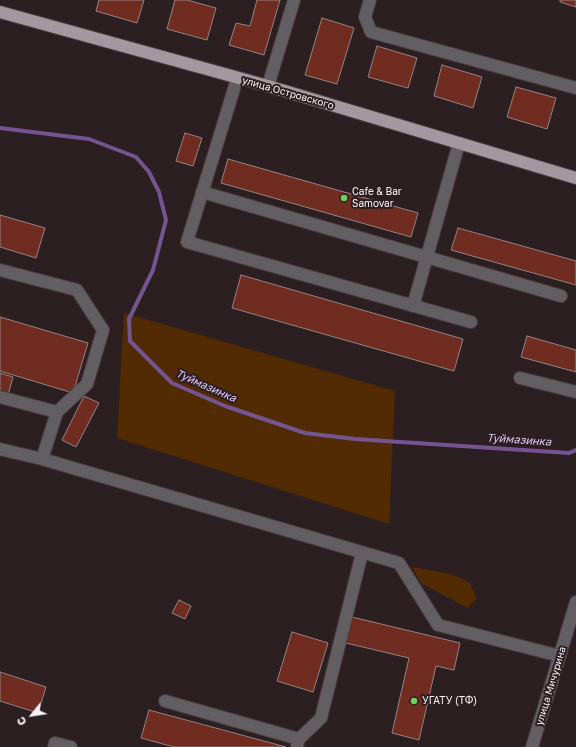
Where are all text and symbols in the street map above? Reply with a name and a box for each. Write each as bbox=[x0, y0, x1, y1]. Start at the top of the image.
street label: улица Островского bbox=[241, 74, 335, 112]
place label: Cafe & Bar Samovar bbox=[352, 186, 402, 210]
marker: Cafe & Bar Samovar bbox=[339, 193, 349, 203]
water label: Туймазинка bbox=[174, 367, 238, 405]
water label: Туймазинка bbox=[486, 431, 552, 449]
street label: улица Мичурина bbox=[533, 645, 569, 727]
north arrow bbox=[12, 695, 52, 735]
place label: УГАТУ (ТФ) bbox=[422, 695, 477, 707]
marker: УГАТУ (ТФ) bbox=[409, 696, 419, 706]
text: С bbox=[14, 715, 29, 728]

